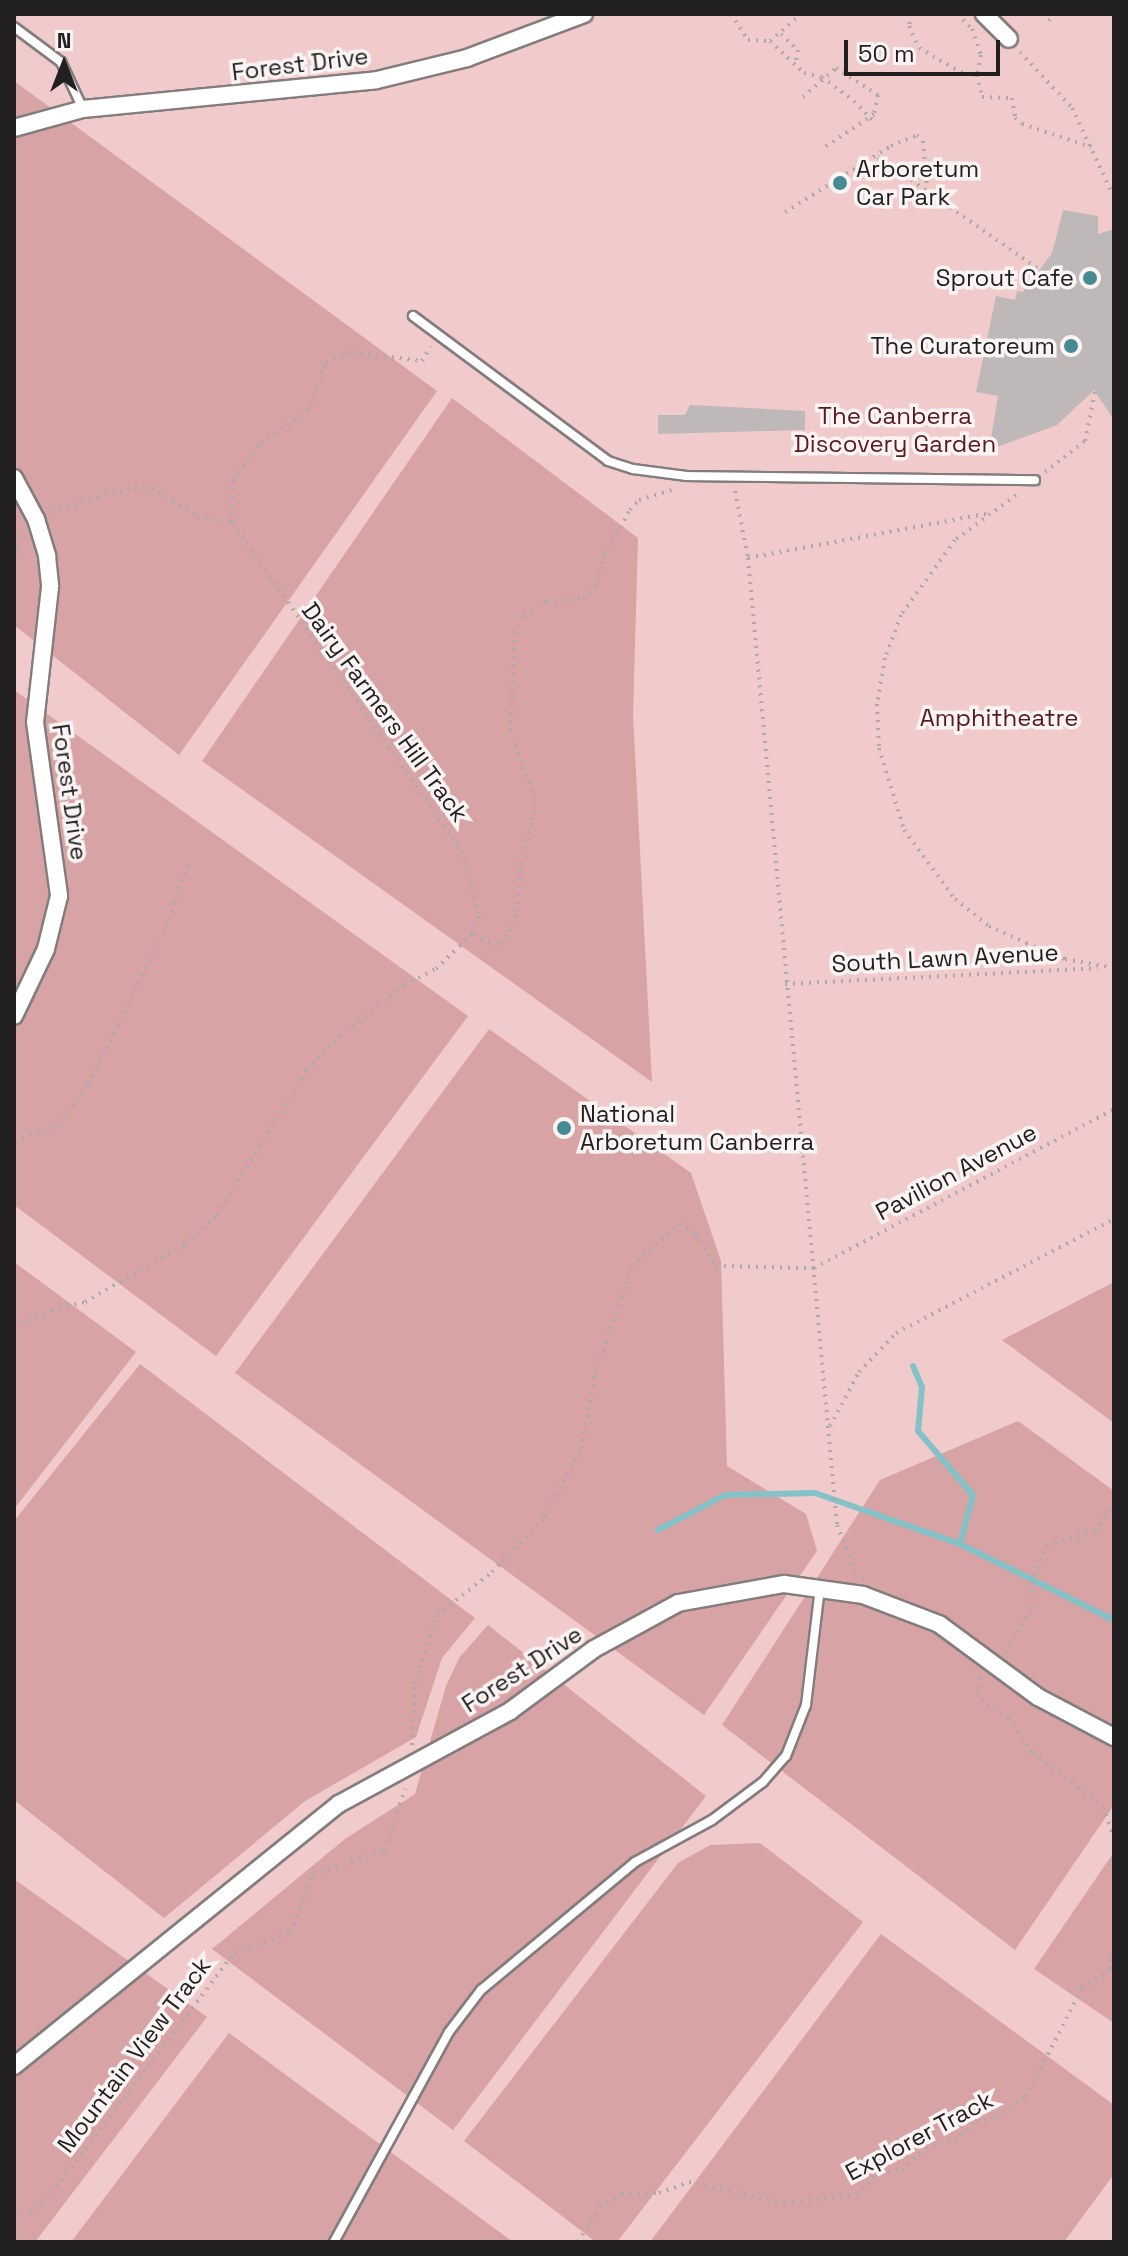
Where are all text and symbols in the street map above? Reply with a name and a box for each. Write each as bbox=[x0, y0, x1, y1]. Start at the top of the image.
north arrow bbox=[24, 24, 104, 104]
scale bar bbox=[848, 24, 1004, 74]
text: N bbox=[57, 26, 71, 54]
text: 50 m bbox=[858, 38, 915, 69]
street label: Forest Drive bbox=[230, 41, 370, 87]
place label: Arboretum Car Park bbox=[856, 155, 979, 211]
marker: Arboretum Car Park bbox=[831, 174, 849, 192]
place label: Sprout Cafe bbox=[936, 264, 1074, 292]
marker: Sprout Cafe bbox=[1081, 269, 1099, 287]
place label: The Curatoreum bbox=[870, 332, 1055, 360]
marker: The Curatoreum bbox=[1062, 337, 1080, 355]
park label: The Canberra Discovery Garden bbox=[794, 402, 996, 458]
street label: Dairy Farmers Hill Track bbox=[296, 596, 474, 828]
park label: Amphitheatre bbox=[920, 704, 1078, 732]
street label: Forest Drive bbox=[46, 722, 94, 862]
street label: South Lawn Avenue bbox=[831, 938, 1059, 978]
place label: National Arboretum Canberra bbox=[580, 1100, 814, 1156]
street label: Pavilion Avenue bbox=[870, 1117, 1042, 1227]
marker: National Arboretum Canberra bbox=[555, 1119, 573, 1137]
street label: Forest Drive bbox=[456, 1619, 588, 1719]
street label: Mountain View Track bbox=[51, 1951, 217, 2159]
street label: Explorer Track bbox=[840, 2085, 998, 2187]

